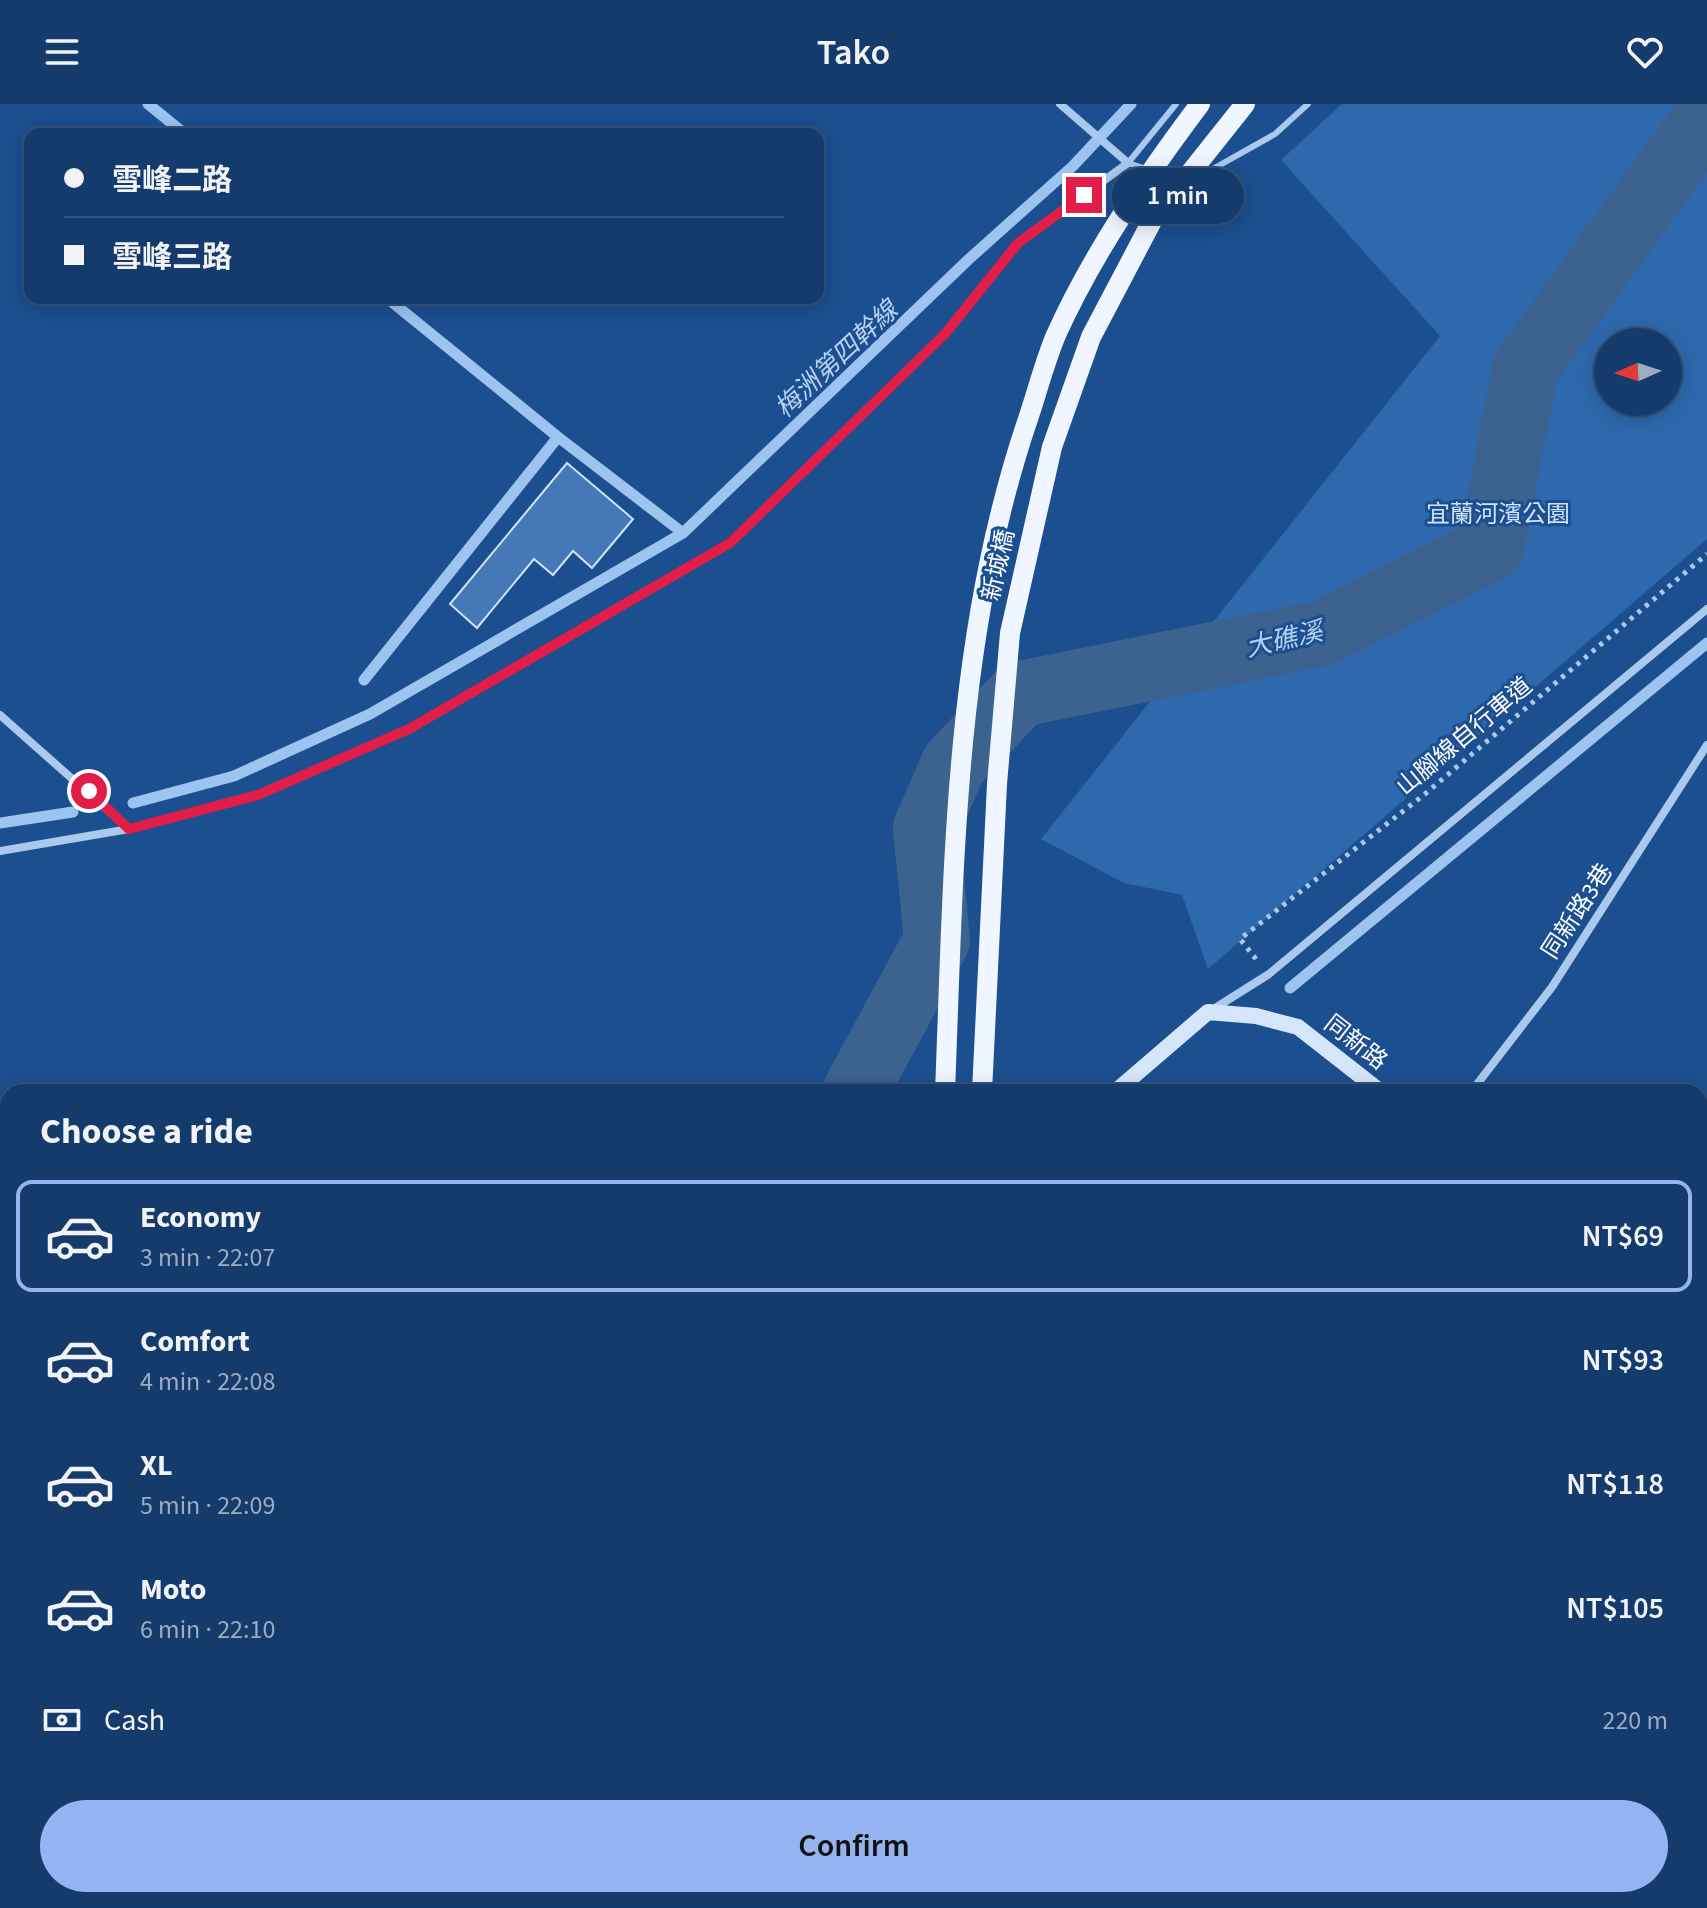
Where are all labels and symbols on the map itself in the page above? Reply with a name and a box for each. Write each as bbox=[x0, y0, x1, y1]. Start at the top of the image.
callout: 1 min bbox=[1112, 167, 1244, 223]
route end bbox=[1066, 177, 1102, 213]
water label: 梅洲第四幹線 bbox=[767, 291, 908, 426]
north arrow bbox=[1594, 328, 1682, 416]
park label: 宜蘭河濱公園 bbox=[1426, 497, 1570, 532]
street label: 新城橋 bbox=[973, 526, 1024, 604]
water label: 大礁溪 bbox=[1242, 612, 1330, 666]
street label: 山腳線自行車道 bbox=[1389, 669, 1540, 804]
route start bbox=[71, 773, 107, 809]
street label: 同新路3巷 bbox=[1533, 856, 1621, 966]
street label: 同新路 bbox=[1317, 1006, 1395, 1078]

